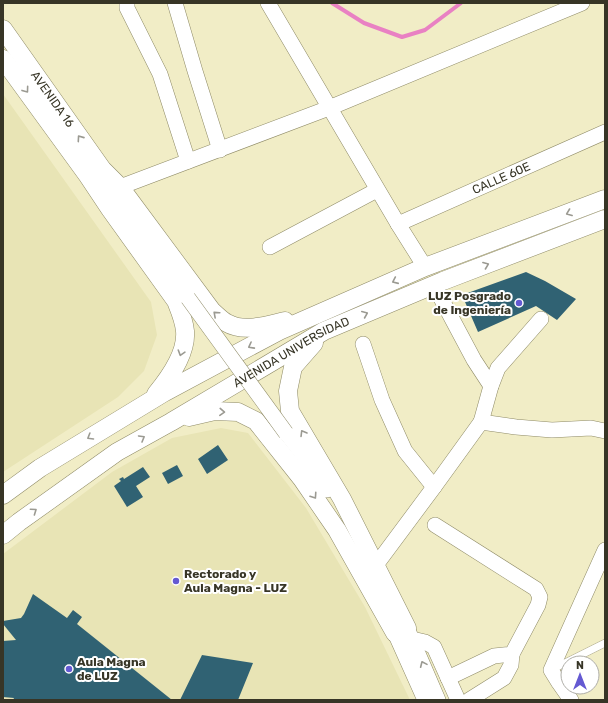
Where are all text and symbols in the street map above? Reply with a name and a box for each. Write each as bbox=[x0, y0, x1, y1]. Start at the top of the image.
street label: AVENIDA 16 bbox=[28, 68, 77, 130]
one-way arrow bbox=[21, 86, 28, 93]
one-way arrow bbox=[78, 135, 85, 142]
street label: CALLE 60E bbox=[470, 159, 532, 197]
one-way arrow bbox=[565, 209, 572, 217]
one-way arrow bbox=[482, 261, 489, 269]
one-way arrow bbox=[392, 276, 399, 284]
place label: LUZ Posgrado de Ingeniería bbox=[428, 289, 511, 317]
marker: LUZ Posgrado de Ingeniería bbox=[514, 298, 524, 308]
one-way arrow bbox=[213, 311, 220, 318]
one-way arrow bbox=[361, 311, 369, 319]
street label: AVENIDA UNIVERSIDAD bbox=[231, 314, 351, 390]
one-way arrow bbox=[248, 341, 256, 348]
one-way arrow bbox=[177, 350, 186, 357]
one-way arrow bbox=[219, 407, 225, 416]
one-way arrow bbox=[300, 430, 308, 437]
one-way arrow bbox=[87, 433, 94, 440]
one-way arrow bbox=[138, 436, 145, 443]
one-way arrow bbox=[309, 492, 316, 499]
one-way arrow bbox=[30, 509, 37, 516]
place label: Rectorado y Aula Magna - LUZ bbox=[184, 567, 287, 595]
marker: Rectorado y Aula Magna - LUZ bbox=[171, 576, 181, 586]
place label: Aula Magna de LUZ bbox=[77, 655, 146, 683]
north arrow bbox=[560, 655, 600, 695]
text: N bbox=[576, 659, 584, 672]
one-way arrow bbox=[420, 661, 428, 668]
marker: Aula Magna de LUZ bbox=[64, 664, 74, 674]

